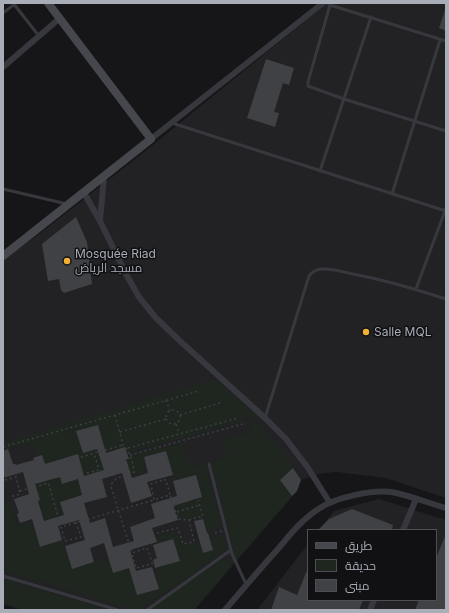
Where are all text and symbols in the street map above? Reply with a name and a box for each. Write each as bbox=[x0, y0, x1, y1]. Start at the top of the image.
place label: Mosquée Riad مسجد الرياض bbox=[75, 247, 156, 275]
marker: Mosquée Riad مسجد الرياض bbox=[62, 256, 72, 266]
place label: Salle MQL bbox=[374, 325, 431, 339]
marker: Salle MQL bbox=[361, 327, 371, 337]
legend bbox=[307, 529, 437, 601]
text: طريق bbox=[345, 538, 372, 553]
text: حديقة bbox=[345, 558, 376, 573]
text: مبنى bbox=[345, 578, 370, 593]

